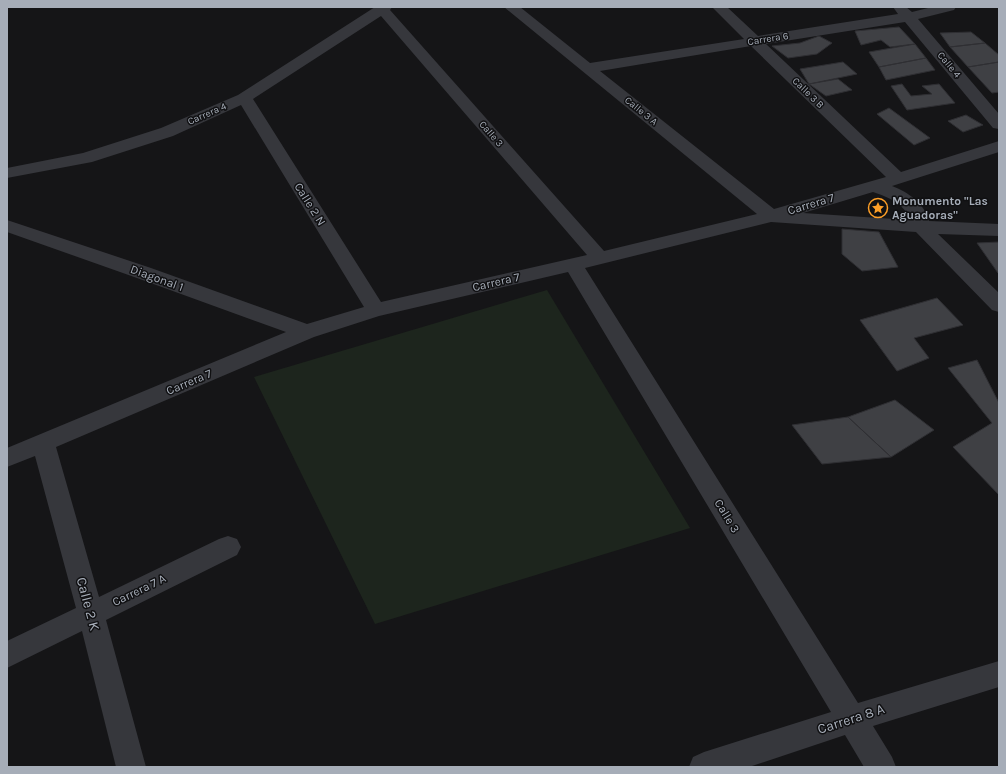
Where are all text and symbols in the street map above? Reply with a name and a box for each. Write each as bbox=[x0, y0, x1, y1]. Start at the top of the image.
street label: Carrera 6 bbox=[747, 30, 790, 48]
street label: Calle 4 bbox=[935, 50, 964, 81]
street label: Calle 3 B bbox=[790, 75, 826, 111]
street label: Calle 3 A bbox=[622, 94, 660, 128]
street label: Carrera 4 bbox=[186, 100, 229, 128]
street label: Calle 3 bbox=[476, 118, 506, 150]
street label: Calle 2 N bbox=[291, 180, 329, 228]
street label: Carrera 7 bbox=[786, 190, 836, 218]
place label: Monumento "Las Aguadoras" bbox=[892, 194, 988, 222]
place icon: Monumento "Las Aguadoras" bbox=[867, 197, 889, 219]
street label: Diagonal 1 bbox=[129, 262, 185, 294]
street label: Carrera 7 bbox=[471, 270, 521, 294]
street label: Carrera 7 bbox=[164, 366, 214, 398]
street label: Calle 3 bbox=[712, 497, 742, 535]
street label: Carrera 7 A bbox=[110, 571, 168, 609]
street label: Calle 2 K bbox=[73, 575, 103, 633]
street label: Carrera 8 A bbox=[815, 700, 887, 738]

